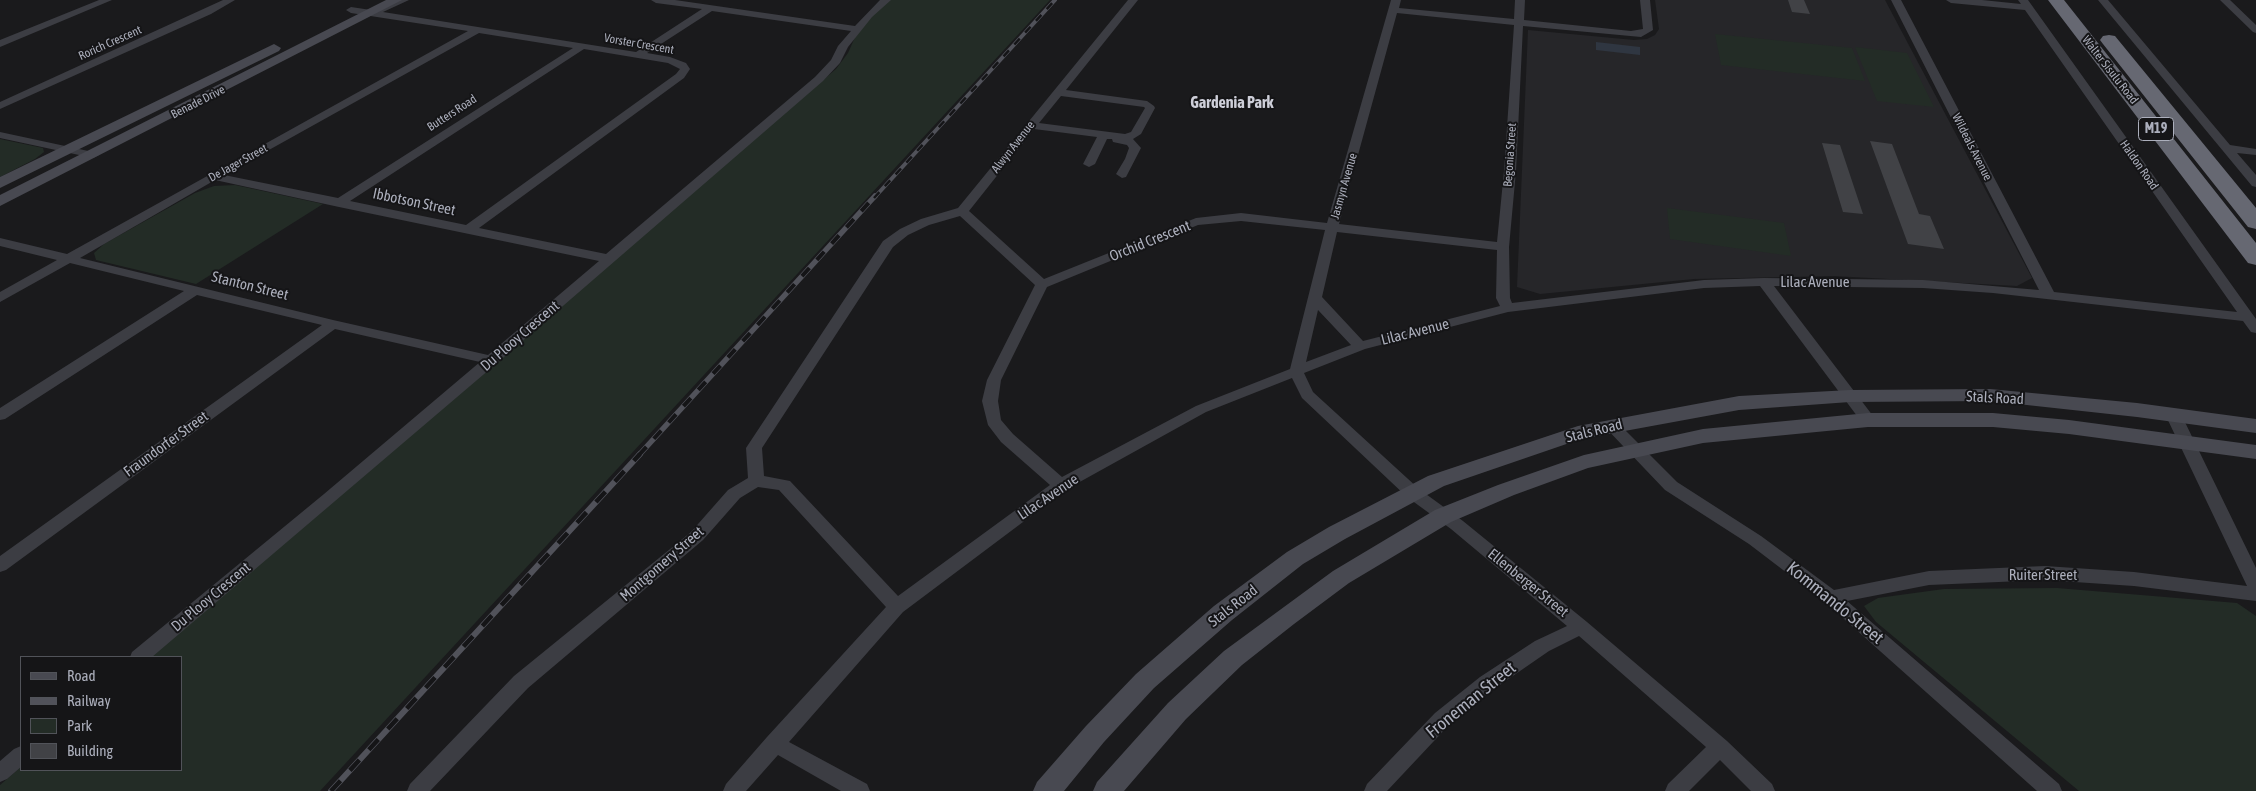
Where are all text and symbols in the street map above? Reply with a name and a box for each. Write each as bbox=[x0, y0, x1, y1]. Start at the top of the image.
street label: Rorich Crescent bbox=[76, 23, 144, 63]
street label: Vorster Crescent bbox=[603, 31, 675, 57]
street label: Walter Sisulu Road bbox=[2079, 33, 2141, 107]
street label: Benade Drive bbox=[169, 82, 227, 122]
street label: Butters Road bbox=[425, 92, 479, 134]
district label: Gardenia Park bbox=[1190, 93, 1274, 113]
street label: Wildeals Avenue bbox=[1949, 111, 1995, 183]
street label: Alwyn Avenue bbox=[988, 118, 1038, 176]
road number: M19 bbox=[2138, 118, 2174, 140]
street label: Begonia Street bbox=[1501, 123, 1519, 187]
street label: Haldon Road bbox=[2117, 137, 2161, 193]
street label: De Jager Street bbox=[206, 141, 270, 185]
street label: Jasmyn Avenue bbox=[1328, 151, 1360, 221]
street label: Ibbotson Street bbox=[371, 184, 457, 220]
street label: Orchid Crescent bbox=[1107, 217, 1193, 265]
street label: Stanton Street bbox=[210, 268, 290, 304]
street label: Lilac Avenue bbox=[1780, 273, 1850, 291]
street label: Du Plooy Crescent bbox=[477, 297, 563, 375]
street label: Lilac Avenue bbox=[1379, 315, 1451, 349]
street label: Stals Road bbox=[1966, 388, 2024, 408]
street label: Fraundorfer Street bbox=[120, 407, 212, 481]
street label: Stals Road bbox=[1564, 415, 1624, 447]
street label: Lilac Avenue bbox=[1014, 470, 1082, 524]
street label: Montgomery Street bbox=[616, 523, 708, 605]
street label: Ellenberger Street bbox=[1484, 545, 1572, 621]
street label: Kommando Street bbox=[1782, 557, 1888, 649]
street label: Du Plooy Crescent bbox=[168, 559, 254, 635]
street label: Ruiter Street bbox=[2009, 566, 2077, 584]
street label: Stals Road bbox=[1205, 581, 1261, 631]
legend bbox=[20, 656, 182, 771]
street label: Froneman Street bbox=[1422, 657, 1520, 743]
text: Road bbox=[67, 667, 96, 684]
text: Railway bbox=[67, 692, 111, 709]
text: Park bbox=[67, 717, 92, 734]
text: Building bbox=[67, 742, 113, 759]

